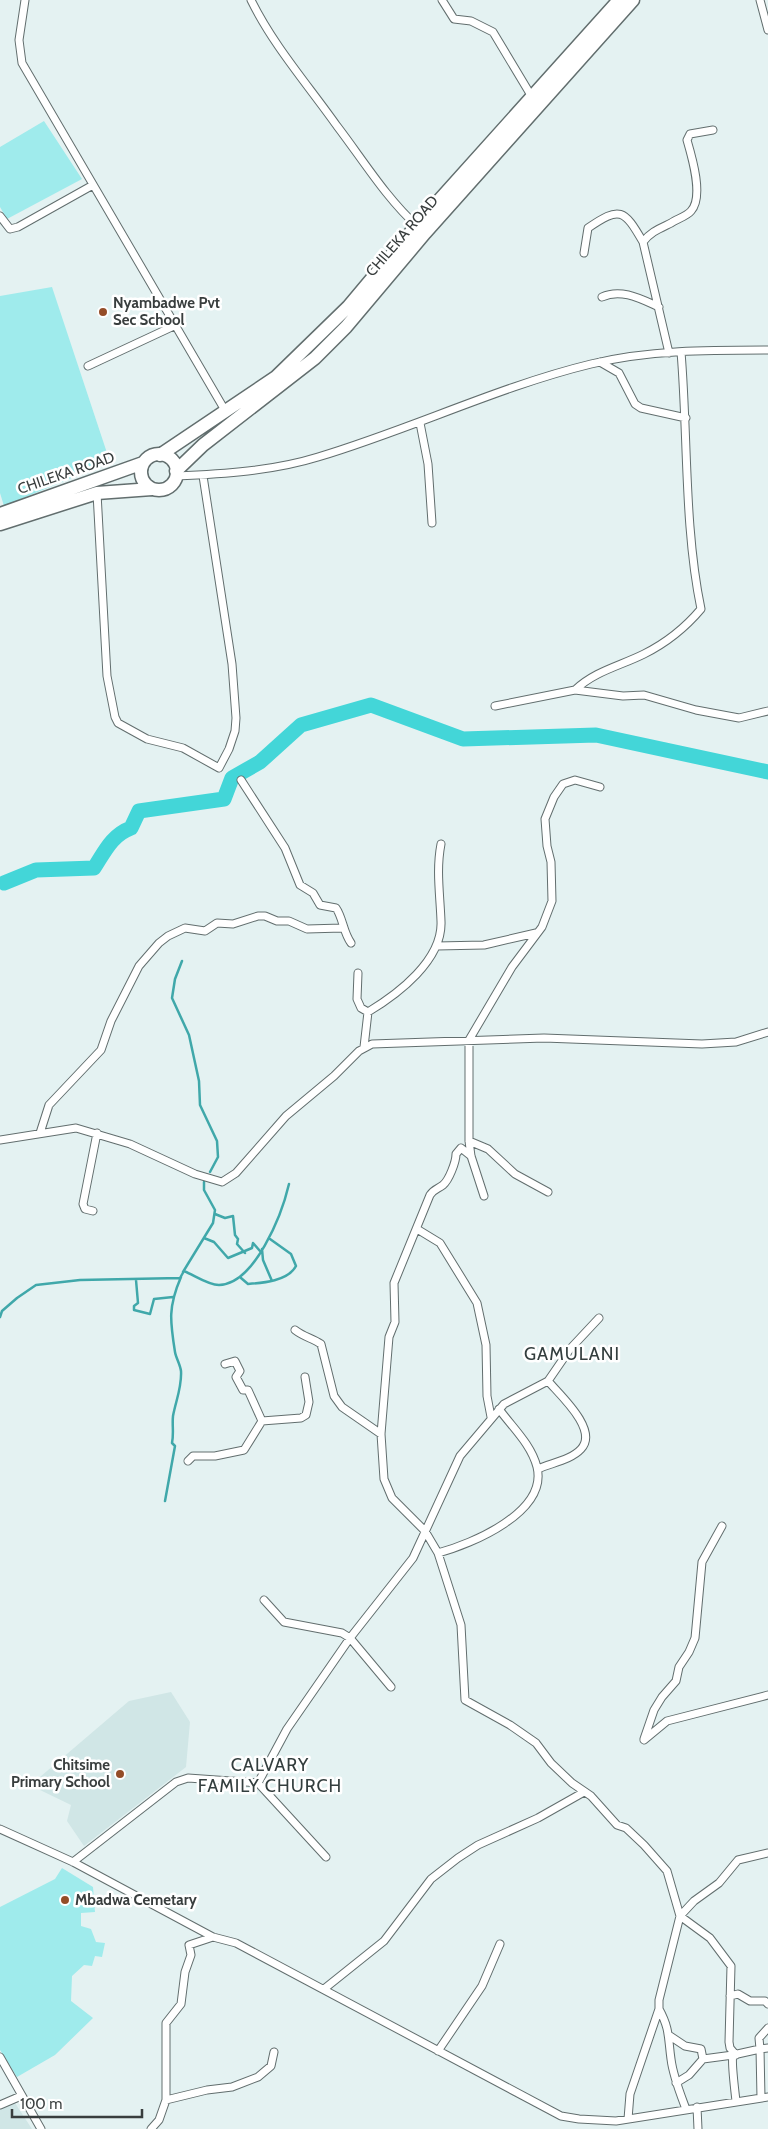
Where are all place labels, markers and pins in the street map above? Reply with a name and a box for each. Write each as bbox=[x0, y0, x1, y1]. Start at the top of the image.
place label: Nyambadwe Pvt Sec School bbox=[113, 294, 220, 329]
marker: Nyambadwe Pvt Sec School bbox=[97, 306, 109, 318]
place label: Chitsime Primary School bbox=[11, 1756, 110, 1791]
marker: Chitsime Primary School bbox=[114, 1768, 126, 1780]
place label: Mbadwa Cemetary bbox=[75, 1891, 198, 1909]
marker: Mbadwa Cemetary bbox=[59, 1894, 71, 1906]

